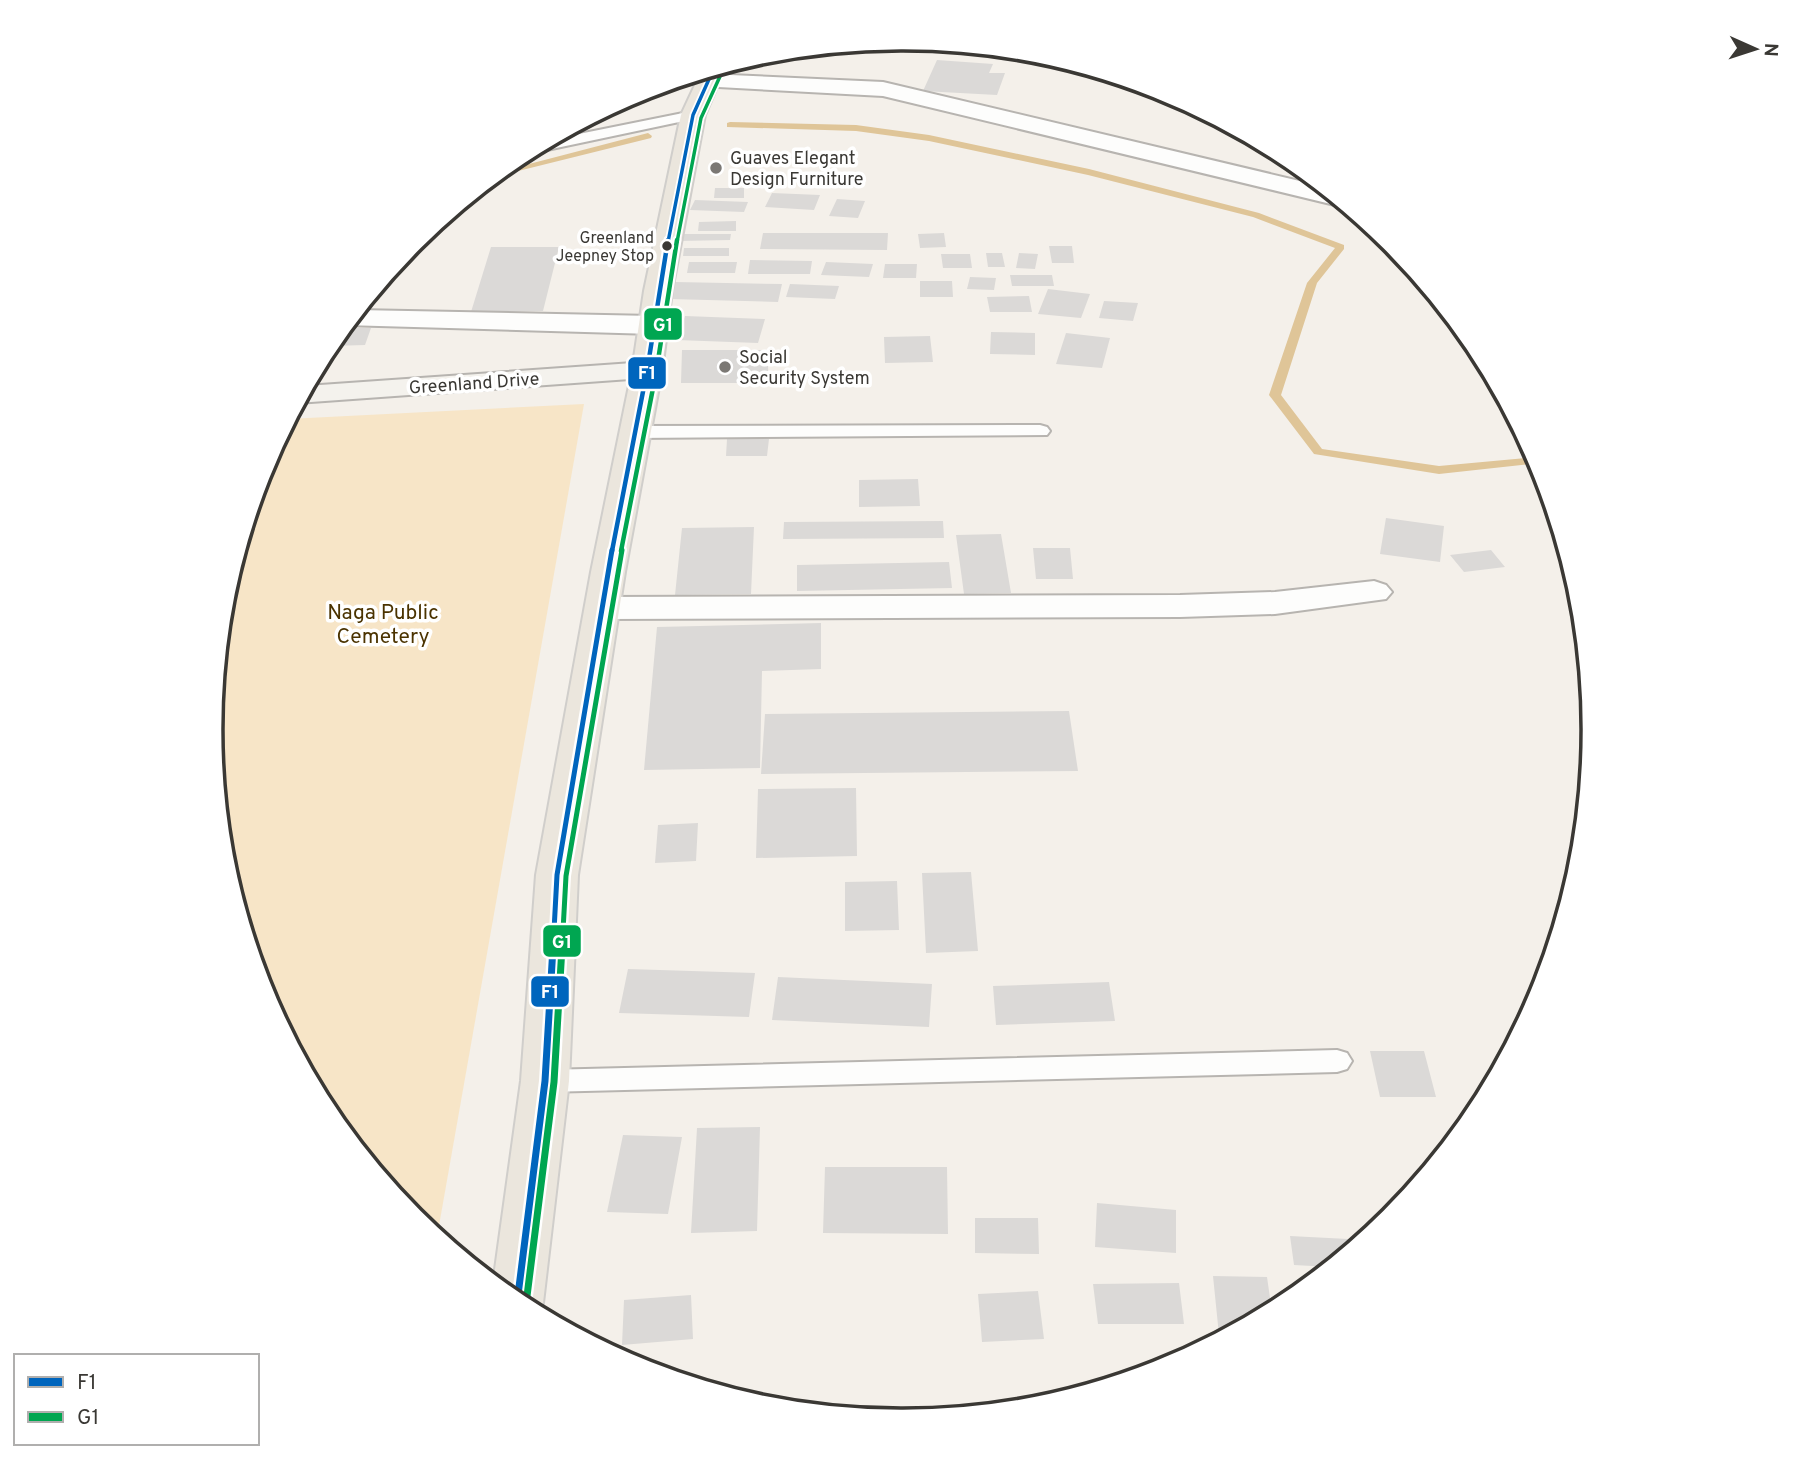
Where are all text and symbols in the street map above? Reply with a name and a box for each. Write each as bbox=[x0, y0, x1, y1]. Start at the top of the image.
north arrow bbox=[1720, 14, 1790, 84]
text: N bbox=[1758, 42, 1782, 57]
place label: Guaves Elegant Design Furniture bbox=[730, 148, 863, 192]
marker: Guaves Elegant Design Furniture bbox=[708, 160, 724, 176]
place label: Greenland Jeepney Stop bbox=[556, 229, 654, 267]
marker: Greenland Jeepney Stop bbox=[660, 239, 674, 253]
line badge: G1 bbox=[643, 307, 683, 341]
text: G1 bbox=[653, 314, 673, 338]
place label: Social Security System bbox=[739, 347, 870, 391]
line badge: F1 bbox=[627, 356, 667, 390]
marker: Social Security System bbox=[717, 359, 733, 375]
text: F1 bbox=[638, 362, 656, 386]
street label: Greenland Drive bbox=[408, 368, 540, 401]
park label: Naga Public Cemetery bbox=[327, 600, 439, 651]
line badge: G1 bbox=[542, 924, 582, 958]
text: G1 bbox=[552, 931, 572, 955]
line badge: F1 bbox=[530, 975, 570, 1008]
text: F1 bbox=[541, 981, 559, 1005]
legend bbox=[14, 1354, 259, 1445]
text: F1 bbox=[77, 1370, 97, 1397]
text: G1 bbox=[77, 1405, 99, 1432]

